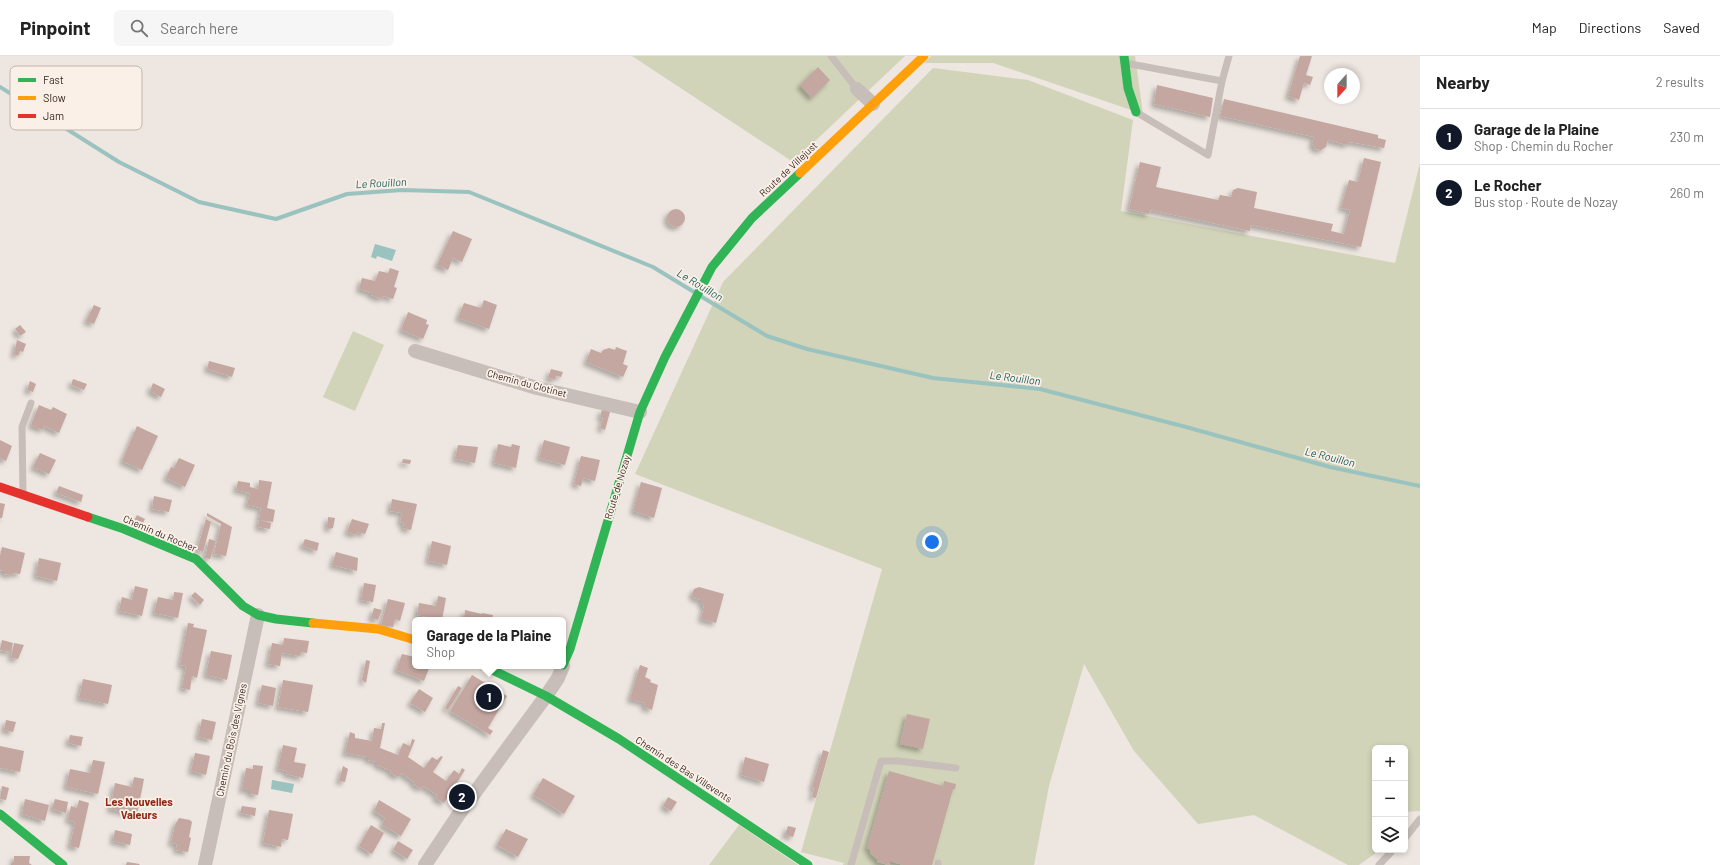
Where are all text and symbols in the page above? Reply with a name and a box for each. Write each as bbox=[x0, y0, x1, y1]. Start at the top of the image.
search box bbox=[114, 10, 394, 46]
text: Pinpoint bbox=[20, 16, 90, 39]
icon: search bbox=[128, 17, 150, 39]
text: Search here bbox=[160, 19, 238, 37]
text: Map bbox=[1532, 19, 1557, 36]
text: Directions bbox=[1579, 19, 1641, 36]
text: Saved bbox=[1663, 19, 1700, 36]
legend bbox=[10, 66, 142, 130]
north arrow bbox=[1324, 68, 1360, 104]
text: Nearby bbox=[1436, 72, 1490, 92]
text: Fast bbox=[43, 73, 64, 86]
text: 2 results bbox=[1656, 74, 1704, 90]
text: Slow bbox=[43, 91, 66, 104]
text: Jam bbox=[43, 109, 64, 122]
text: Garage de la Plaine bbox=[1474, 120, 1599, 138]
text: 1 bbox=[1447, 129, 1451, 145]
text: 230 m bbox=[1670, 129, 1704, 145]
text: Shop · Chemin du Rocher bbox=[1474, 138, 1613, 154]
street label: Route de Villejust bbox=[756, 139, 820, 199]
water label: Le Rouillon bbox=[355, 175, 407, 190]
text: Le Rocher bbox=[1474, 176, 1541, 194]
text: 2 bbox=[1445, 185, 1453, 201]
text: 260 m bbox=[1670, 185, 1704, 201]
text: Bus stop · Route de Nozay bbox=[1474, 194, 1618, 210]
water label: Le Rouillon bbox=[675, 266, 726, 303]
street label: Chemin du Clotinet bbox=[486, 367, 568, 399]
water label: Le Rouillon bbox=[989, 368, 1041, 387]
water label: Le Rouillon bbox=[1304, 444, 1357, 469]
street label: Route de Nozay bbox=[601, 453, 633, 521]
street label: Chemin du Rocher bbox=[121, 512, 199, 554]
your location bbox=[922, 532, 942, 552]
popup bbox=[412, 617, 566, 669]
text: Garage de la Plaine bbox=[426, 626, 552, 644]
text: Shop bbox=[426, 644, 455, 660]
street label: Chemin du Bois des Vignes bbox=[213, 682, 249, 798]
pin: 1 bbox=[476, 682, 502, 712]
street label: Chemin des Bas Villevents bbox=[634, 733, 735, 805]
map controls bbox=[1372, 745, 1408, 853]
button: + bbox=[1372, 745, 1408, 781]
button: − bbox=[1372, 781, 1408, 817]
pin: 2 bbox=[449, 782, 475, 812]
district label: Les Nouvelles Valeurs bbox=[105, 795, 173, 821]
button: layers bbox=[1372, 817, 1408, 853]

